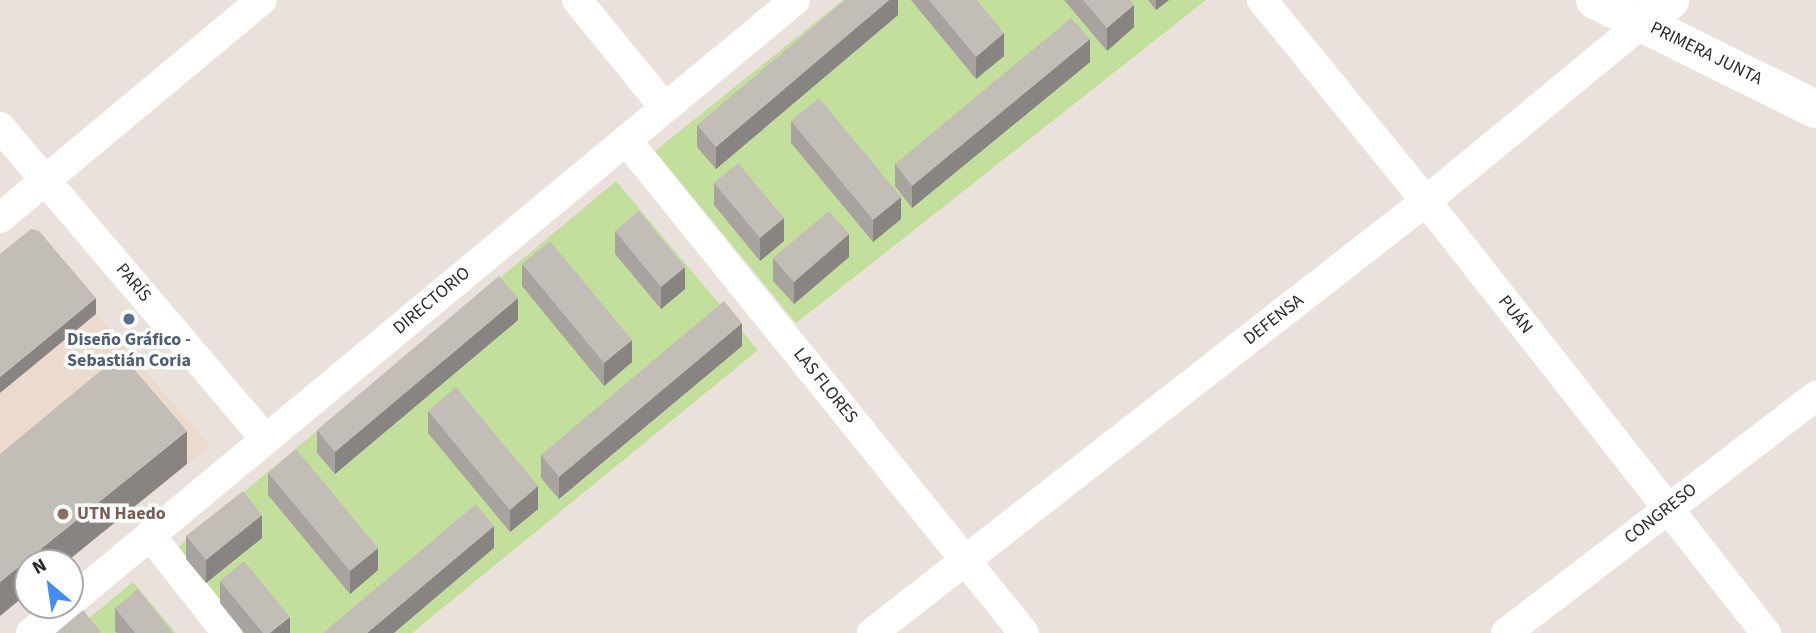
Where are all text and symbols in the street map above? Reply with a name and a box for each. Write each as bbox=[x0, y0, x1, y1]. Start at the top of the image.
street label: PRIMERA JUNTA bbox=[1646, 18, 1766, 90]
street label: PARÍS bbox=[111, 259, 155, 307]
street label: DIRECTORIO bbox=[389, 263, 475, 339]
street label: DEFENSA bbox=[1240, 290, 1308, 350]
street label: PUÁN bbox=[1493, 291, 1537, 339]
marker: Diseño Gráfico - Sebastián Coria bbox=[121, 311, 137, 327]
place label: Diseño Gráfico - Sebastián Coria bbox=[67, 330, 191, 372]
street label: LAS FLORES bbox=[788, 344, 862, 428]
street label: CONGRESO bbox=[1621, 479, 1701, 549]
place label: UTN Haedo bbox=[77, 503, 166, 525]
marker: UTN Haedo bbox=[55, 506, 71, 522]
north arrow bbox=[14, 549, 84, 619]
text: N bbox=[27, 552, 52, 582]

